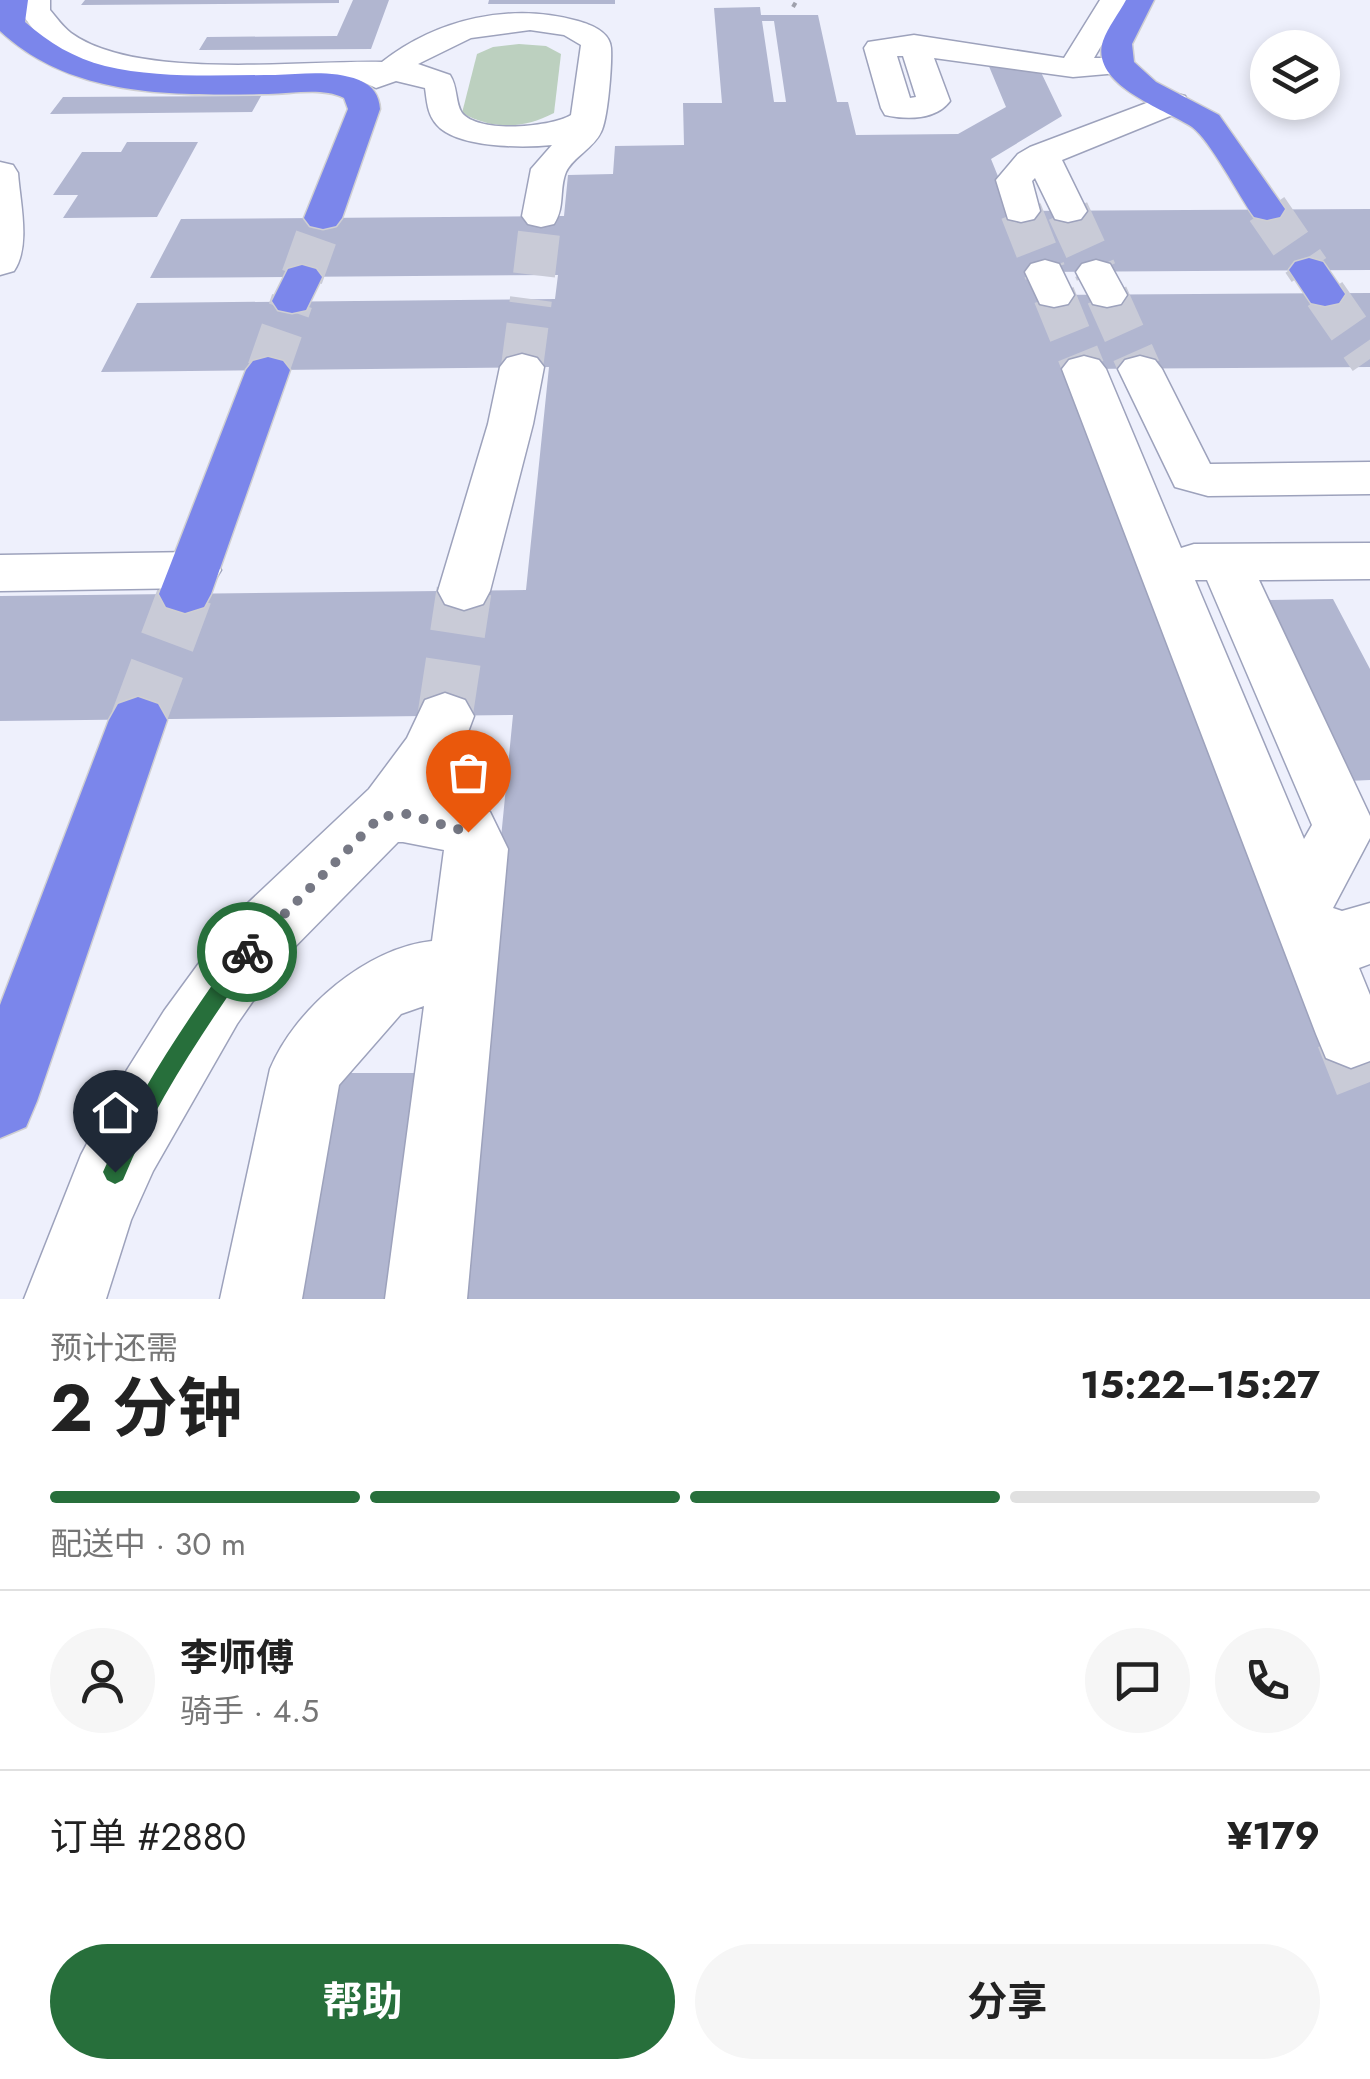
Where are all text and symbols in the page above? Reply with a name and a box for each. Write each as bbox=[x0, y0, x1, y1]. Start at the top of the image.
map controls bbox=[1250, 30, 1340, 120]
button: layers bbox=[1250, 30, 1340, 120]
pin bbox=[426, 730, 511, 833]
icon: bag bbox=[441, 745, 496, 800]
courier bbox=[197, 902, 297, 1002]
icon: bike bbox=[220, 925, 275, 980]
pin bbox=[73, 1070, 158, 1173]
icon: home bbox=[88, 1085, 143, 1140]
text: 预计还需 bbox=[50, 1325, 178, 1371]
text: 15:22–15:27 bbox=[1080, 1357, 1320, 1412]
text: 2 分钟 bbox=[50, 1361, 242, 1455]
text: 配送中 · 30 m bbox=[50, 1521, 246, 1567]
button: person bbox=[50, 1628, 155, 1733]
button: chat bbox=[1085, 1628, 1190, 1733]
button: phone bbox=[1215, 1628, 1320, 1733]
text: 李师傅 bbox=[180, 1630, 294, 1685]
text: 骑手 · 4.5 bbox=[180, 1688, 319, 1734]
text: ¥179 bbox=[1227, 1808, 1320, 1863]
text: 订单 #2880 bbox=[50, 1809, 246, 1864]
button: 帮助 bbox=[50, 1944, 675, 2059]
button: 分享 bbox=[695, 1944, 1320, 2059]

